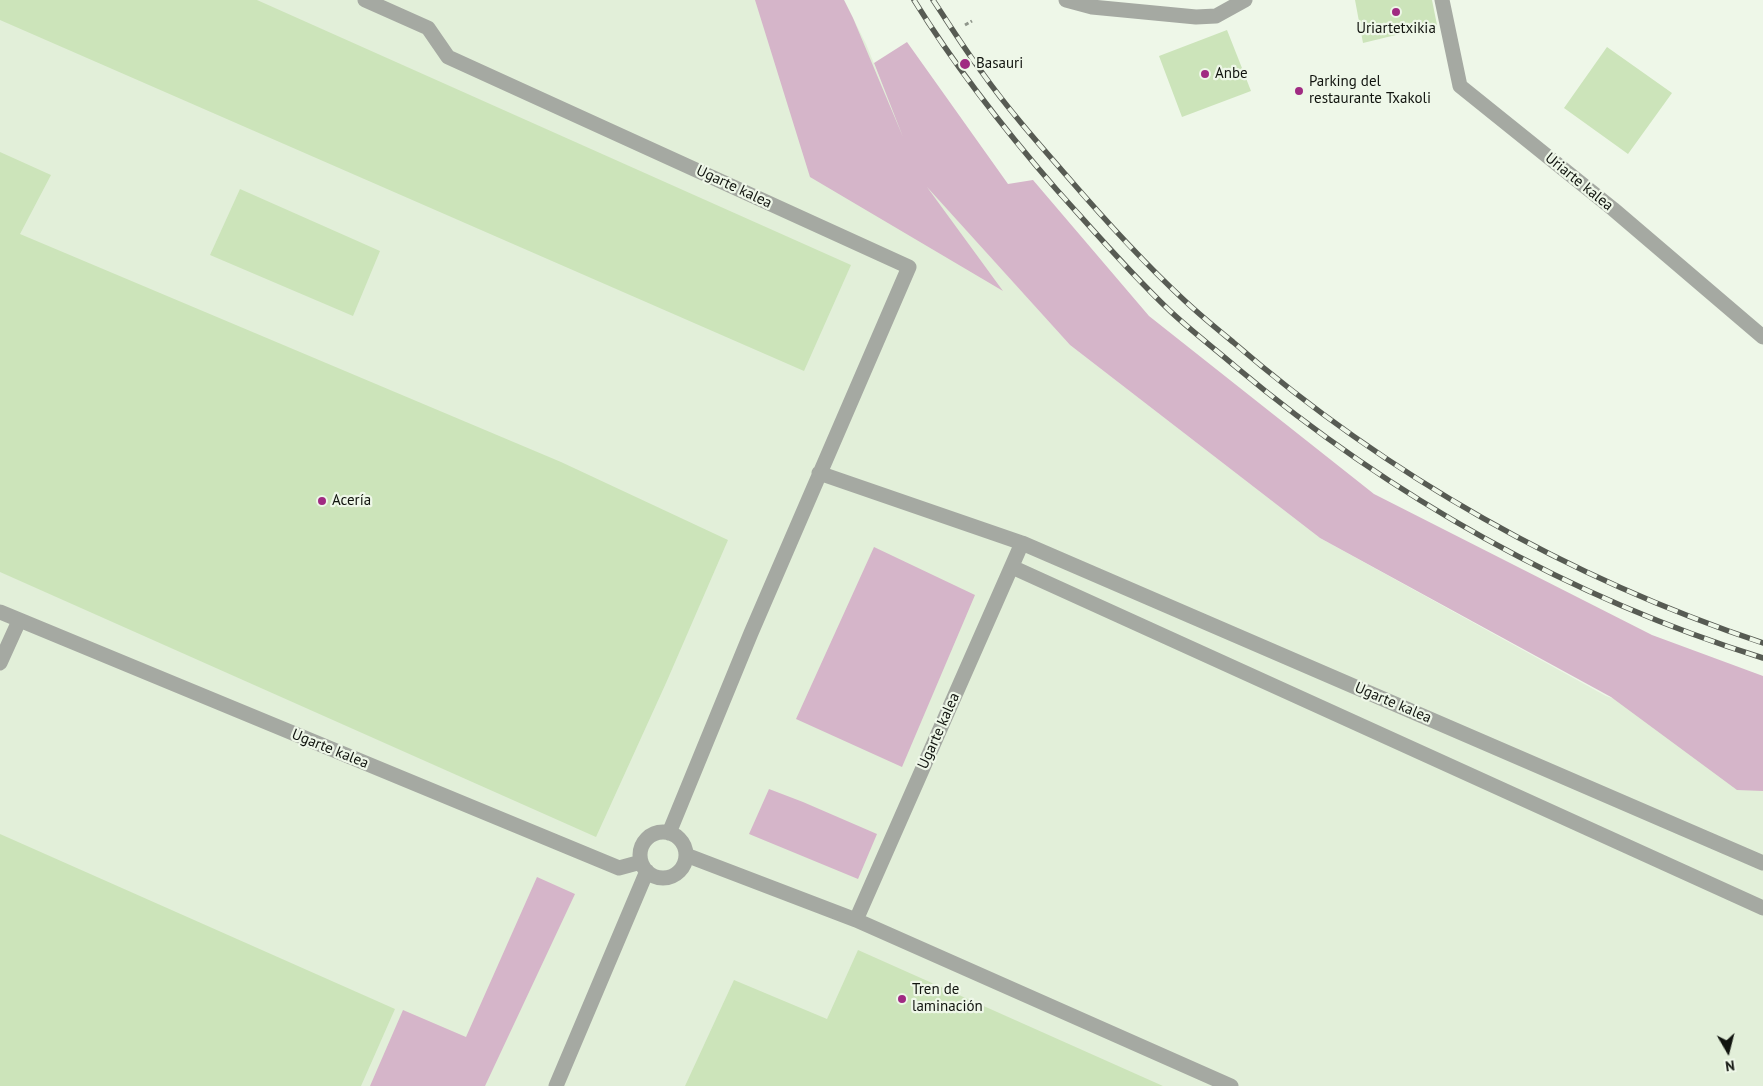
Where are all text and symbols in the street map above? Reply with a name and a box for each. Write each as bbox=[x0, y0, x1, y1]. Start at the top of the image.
marker: Uriartetxikia bbox=[1390, 6, 1402, 18]
place label: Uriartetxikia bbox=[1356, 20, 1436, 38]
place label: Basauri bbox=[976, 55, 1023, 73]
marker: Basauri bbox=[958, 57, 972, 71]
place label: Anbe bbox=[1215, 65, 1248, 83]
marker: Anbe bbox=[1199, 68, 1211, 80]
place label: Parking del restaurante Txakoli bbox=[1309, 73, 1431, 108]
marker: Parking del restaurante Txakoli bbox=[1293, 85, 1305, 97]
street label: Uriarte kalea bbox=[1541, 149, 1617, 215]
street label: Ugarte kalea bbox=[693, 162, 775, 212]
place label: Acería bbox=[332, 492, 371, 510]
marker: Acería bbox=[316, 495, 328, 507]
street label: Ugarte kalea bbox=[1352, 679, 1434, 727]
street label: Ugarte kalea bbox=[914, 690, 964, 772]
street label: Ugarte kalea bbox=[289, 725, 371, 773]
place label: Tren de laminación bbox=[912, 981, 983, 1016]
marker: Tren de laminación bbox=[896, 993, 908, 1005]
north arrow bbox=[1703, 1026, 1753, 1076]
text: N bbox=[1724, 1056, 1736, 1075]

